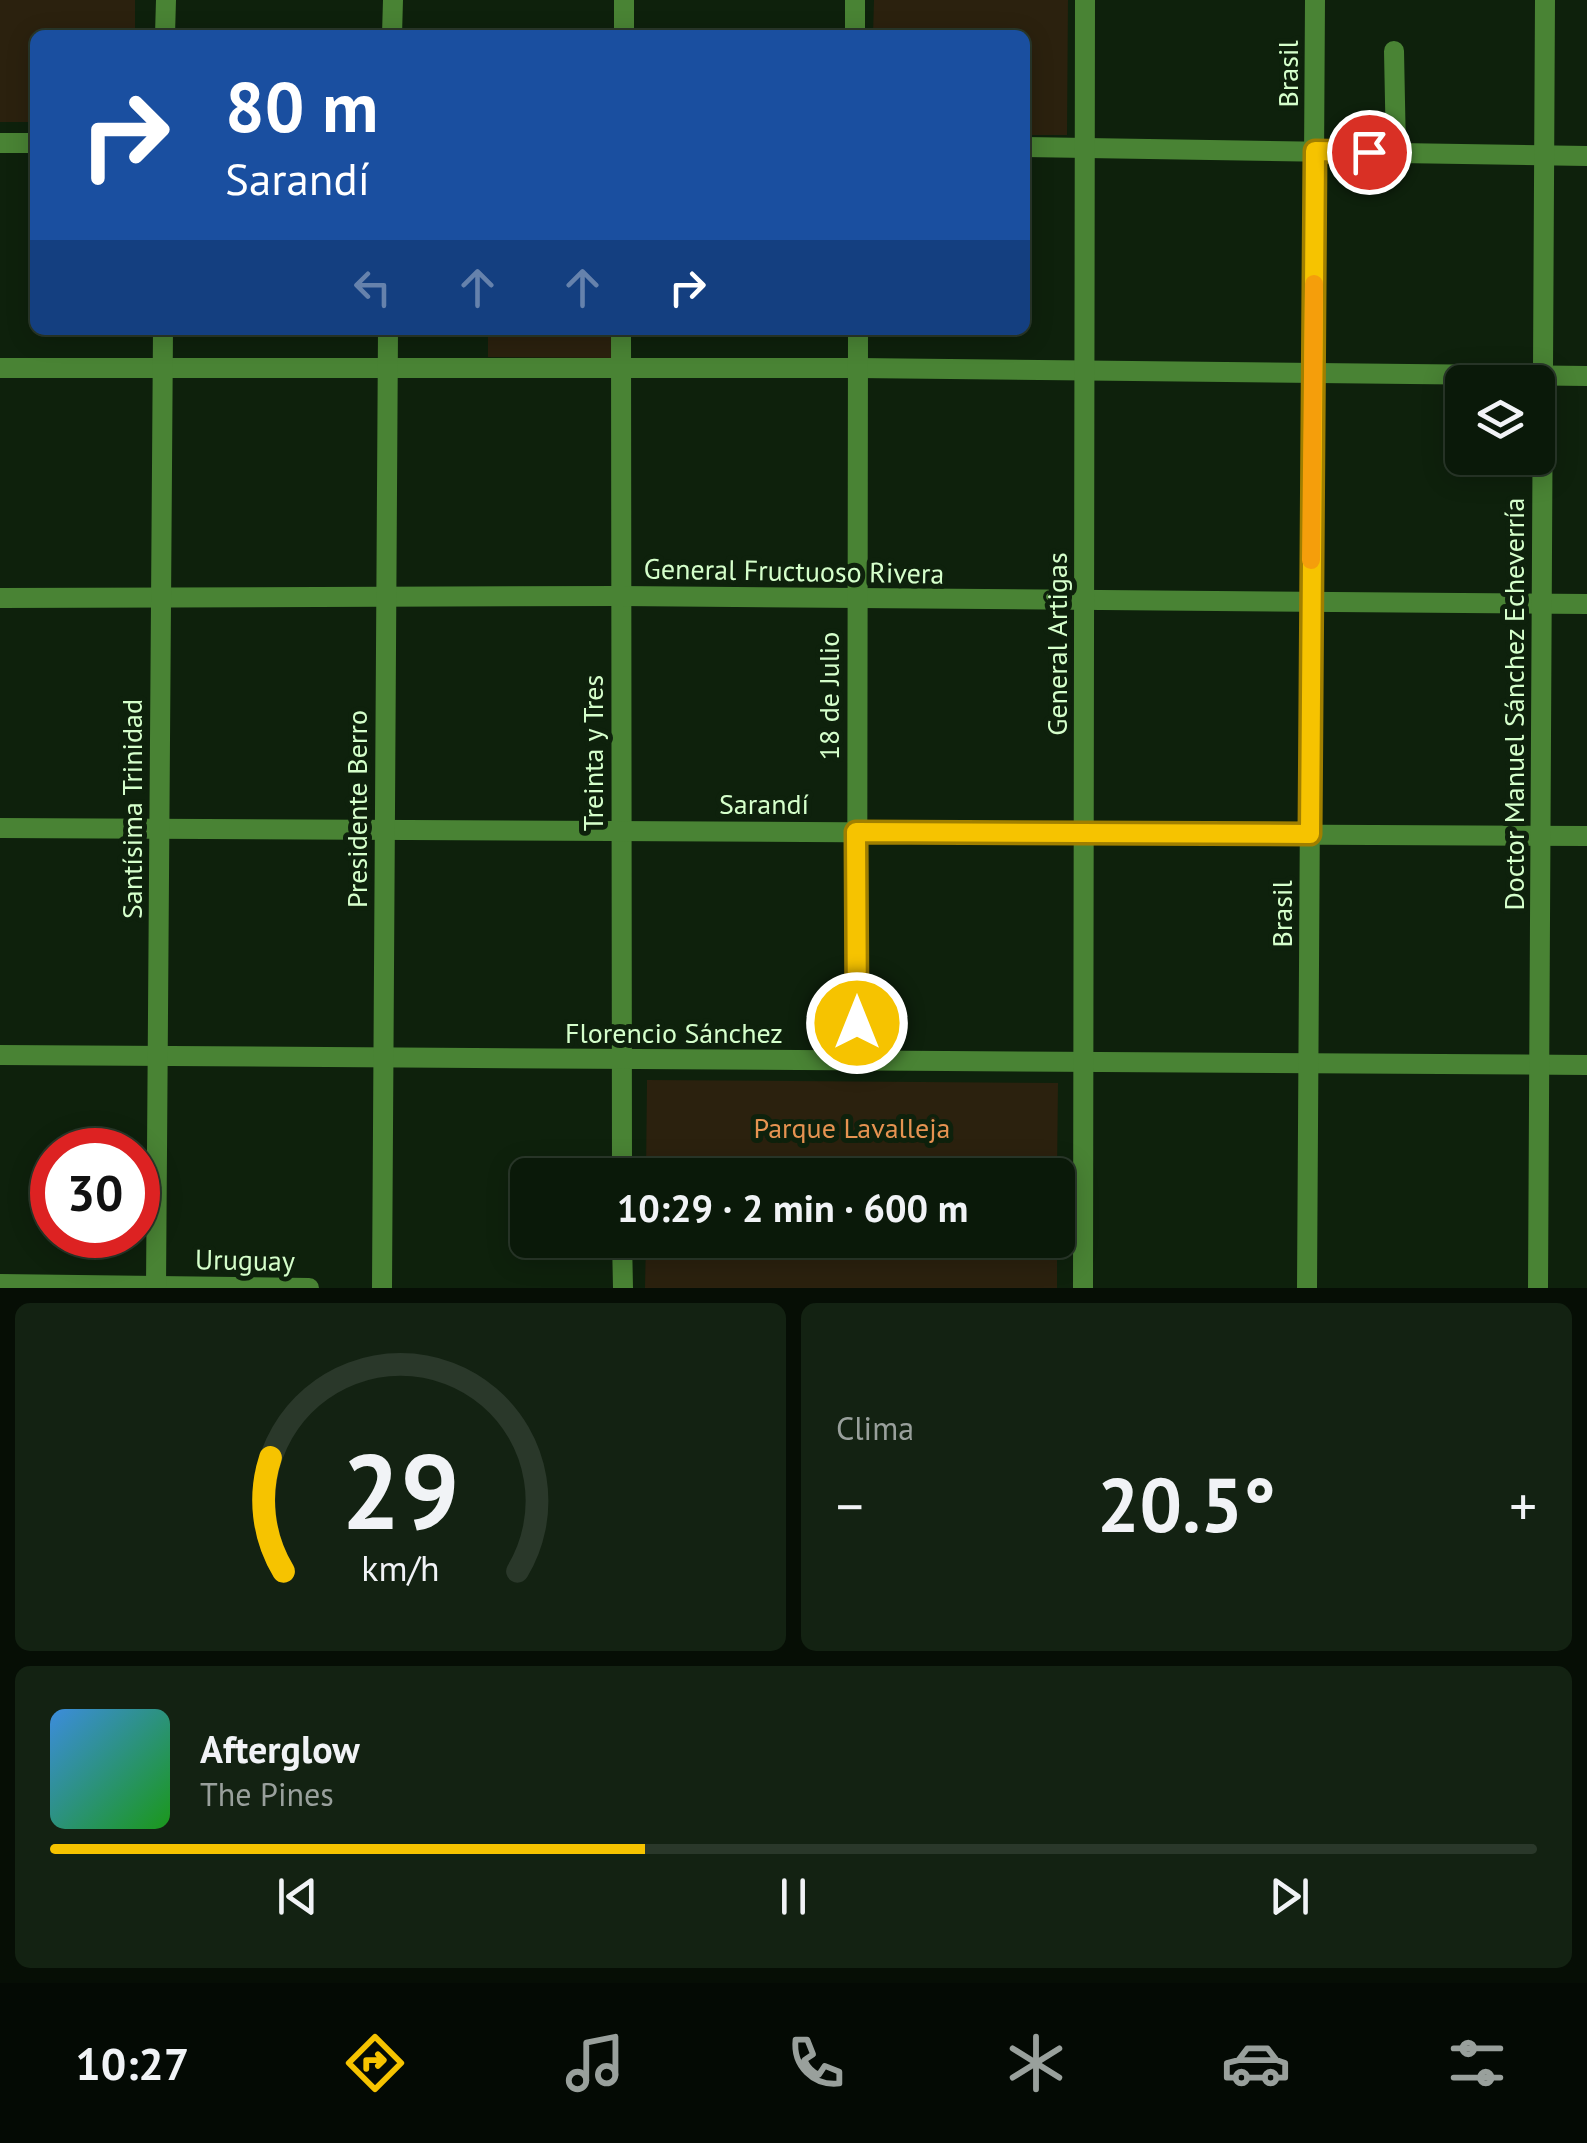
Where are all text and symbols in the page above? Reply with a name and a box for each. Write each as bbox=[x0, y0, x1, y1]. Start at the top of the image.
street label: Brasil bbox=[1269, 40, 1306, 108]
text: 80 m bbox=[225, 61, 378, 151]
icon: right bbox=[60, 70, 190, 200]
pin bbox=[1327, 110, 1412, 195]
icon: arrive bbox=[1342, 125, 1397, 180]
text: Sarandí bbox=[225, 149, 370, 207]
icon: left bbox=[345, 260, 400, 315]
icon: ahead bbox=[450, 260, 505, 315]
icon: ahead bbox=[555, 260, 610, 315]
icon: right bbox=[660, 260, 715, 315]
map controls bbox=[1445, 365, 1555, 475]
button: layers bbox=[1445, 365, 1555, 475]
street label: Doctor Manuel Sánchez Echeverría bbox=[1495, 498, 1532, 910]
street label: General Fructuoso Rivera bbox=[643, 549, 945, 592]
street label: General Artigas bbox=[1038, 552, 1075, 736]
street label: 18 de Julio bbox=[810, 632, 847, 760]
street label: Treinta y Tres bbox=[574, 675, 611, 831]
street label: Santísima Trinidad bbox=[113, 699, 150, 919]
street label: Presidente Berro bbox=[338, 710, 375, 908]
street label: Sarandí bbox=[719, 785, 809, 822]
street label: Brasil bbox=[1263, 880, 1300, 948]
position arrow bbox=[805, 971, 909, 1075]
street label: Florencio Sánchez bbox=[565, 1014, 783, 1051]
park label: Parque Lavalleja bbox=[753, 1109, 951, 1146]
speed limit sign: 30 bbox=[30, 1128, 160, 1258]
text: 10:29 · 2 min · 600 m bbox=[617, 1183, 968, 1232]
street label: Uruguay bbox=[195, 1240, 295, 1279]
text: Clima bbox=[836, 1407, 914, 1449]
text: 29 bbox=[342, 1423, 459, 1558]
text: 20.5° bbox=[1097, 1456, 1276, 1553]
text: − bbox=[836, 1470, 864, 1541]
text: + bbox=[1509, 1470, 1537, 1541]
text: km/h bbox=[361, 1545, 440, 1591]
text: Afterglow bbox=[200, 1724, 360, 1773]
text: The Pines bbox=[200, 1773, 334, 1815]
icon: previous bbox=[270, 1869, 325, 1924]
icon: pause bbox=[766, 1869, 821, 1924]
icon: next bbox=[1262, 1869, 1317, 1924]
icon: directions bbox=[340, 2028, 410, 2098]
icon: music bbox=[560, 2028, 630, 2098]
icon: phone bbox=[781, 2028, 851, 2098]
icon: climate bbox=[1001, 2028, 1071, 2098]
icon: car bbox=[1221, 2028, 1291, 2098]
icon: filters bbox=[1442, 2028, 1512, 2098]
text: 10:27 bbox=[75, 2034, 189, 2092]

